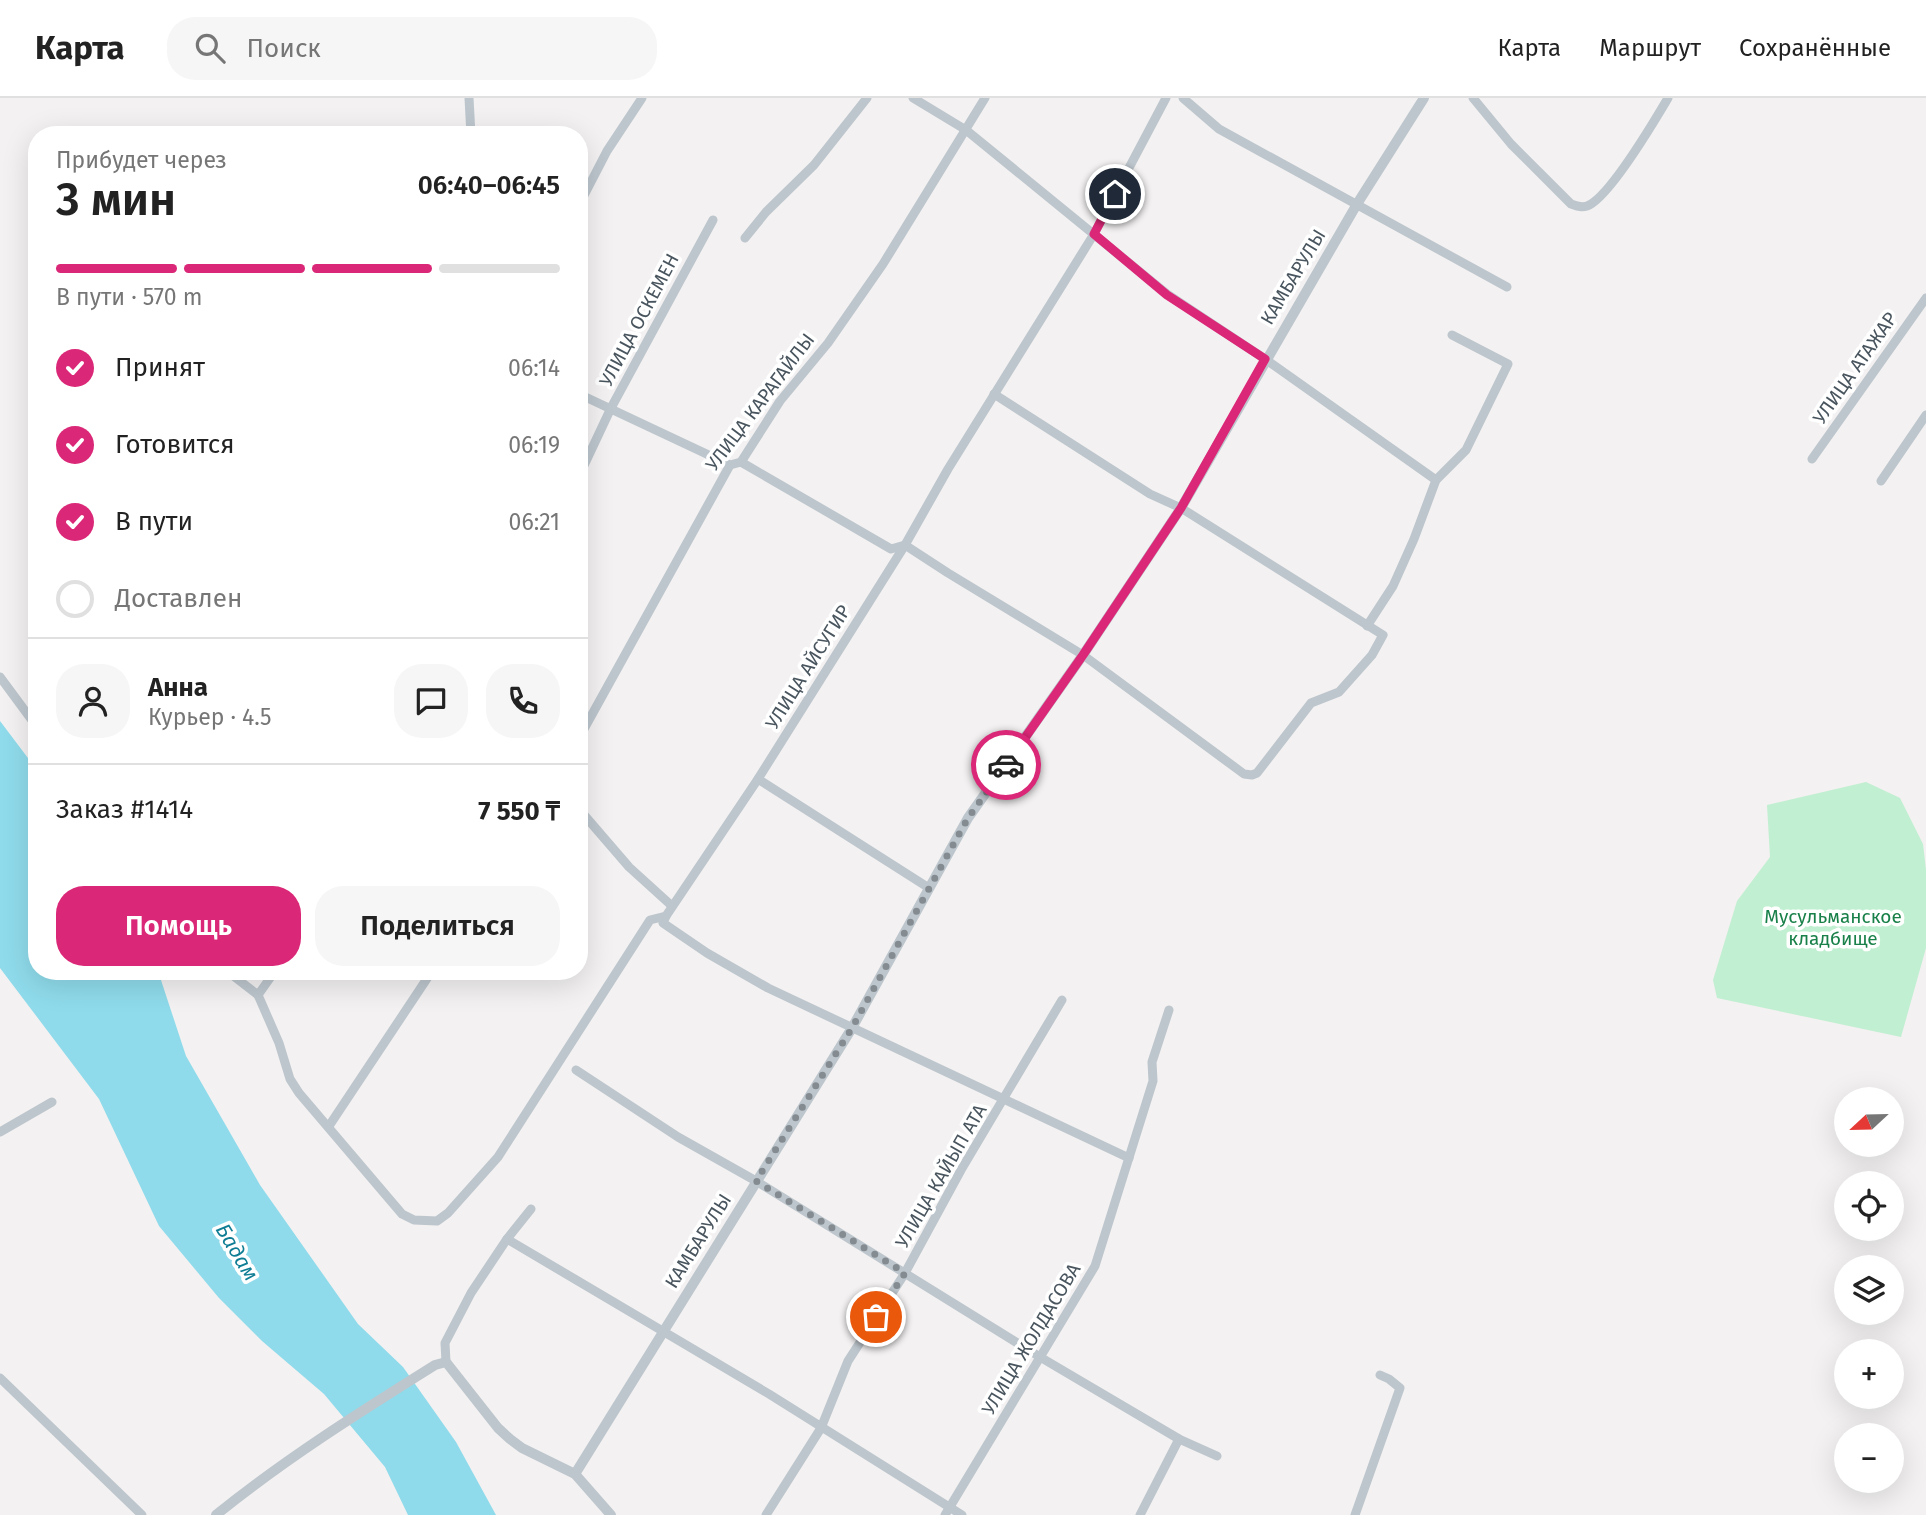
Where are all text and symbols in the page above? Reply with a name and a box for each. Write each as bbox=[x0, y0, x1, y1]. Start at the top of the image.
search box bbox=[167, 17, 657, 80]
text: Карта bbox=[35, 28, 125, 68]
icon: search bbox=[191, 29, 229, 67]
text: Поиск bbox=[247, 33, 321, 64]
text: Карта bbox=[1498, 34, 1561, 62]
text: Маршрут bbox=[1599, 34, 1701, 62]
text: Сохранённые bbox=[1739, 34, 1891, 62]
text: Прибудет через bbox=[56, 146, 227, 174]
pin bbox=[1085, 164, 1145, 224]
text: 06:40–06:45 bbox=[418, 170, 560, 201]
text: 3 мин bbox=[56, 172, 176, 227]
icon: home bbox=[1096, 175, 1134, 213]
street label: КАМБАРУЛЫ bbox=[1256, 225, 1330, 329]
street label: УЛИЦА ОСКЕМЕН bbox=[594, 250, 684, 390]
text: В пути · 570 m bbox=[56, 283, 202, 311]
street label: УЛИЦА АТАЖАР bbox=[1808, 308, 1902, 428]
street label: УЛИЦА КАРАГАЙЛЫ bbox=[701, 329, 819, 475]
icon: check bbox=[56, 349, 94, 387]
text: Принят bbox=[115, 352, 205, 383]
text: 06:14 bbox=[508, 354, 560, 382]
icon: check bbox=[56, 426, 94, 464]
text: Готовится bbox=[115, 429, 235, 460]
text: 06:19 bbox=[508, 431, 560, 459]
icon: check bbox=[56, 503, 94, 541]
text: В пути bbox=[115, 506, 193, 537]
text: 06:21 bbox=[509, 508, 560, 536]
text: Доставлен bbox=[115, 583, 242, 614]
street label: УЛИЦА АЙСУГИР bbox=[761, 601, 855, 733]
button: person bbox=[56, 664, 130, 738]
button: chat bbox=[394, 664, 468, 738]
button: phone bbox=[486, 664, 560, 738]
text: Анна bbox=[148, 672, 208, 703]
text: Курьер · 4.5 bbox=[148, 703, 272, 731]
courier bbox=[971, 730, 1041, 800]
icon: car bbox=[987, 746, 1025, 784]
text: Заказ #1414 bbox=[56, 794, 193, 825]
text: 7 550 ₸ bbox=[478, 796, 560, 827]
button: Помощь bbox=[56, 886, 301, 966]
button: Поделиться bbox=[315, 886, 560, 966]
park label: Мусульманское кладбище bbox=[1764, 905, 1902, 950]
north arrow bbox=[1834, 1087, 1904, 1157]
map controls bbox=[1834, 1087, 1904, 1493]
street label: УЛИЦА КАЙЫП АТА bbox=[891, 1100, 992, 1252]
button: locate bbox=[1834, 1171, 1904, 1241]
street label: КАМБАРУЛЫ bbox=[660, 1189, 736, 1293]
water label: Бадам bbox=[210, 1219, 264, 1285]
button: layers bbox=[1834, 1255, 1904, 1325]
street label: УЛИЦА ЖОЛДАСОВА bbox=[977, 1259, 1085, 1419]
pin bbox=[846, 1287, 906, 1347]
icon: bag bbox=[857, 1298, 895, 1336]
button: + bbox=[1834, 1339, 1904, 1409]
button: − bbox=[1834, 1423, 1904, 1493]

